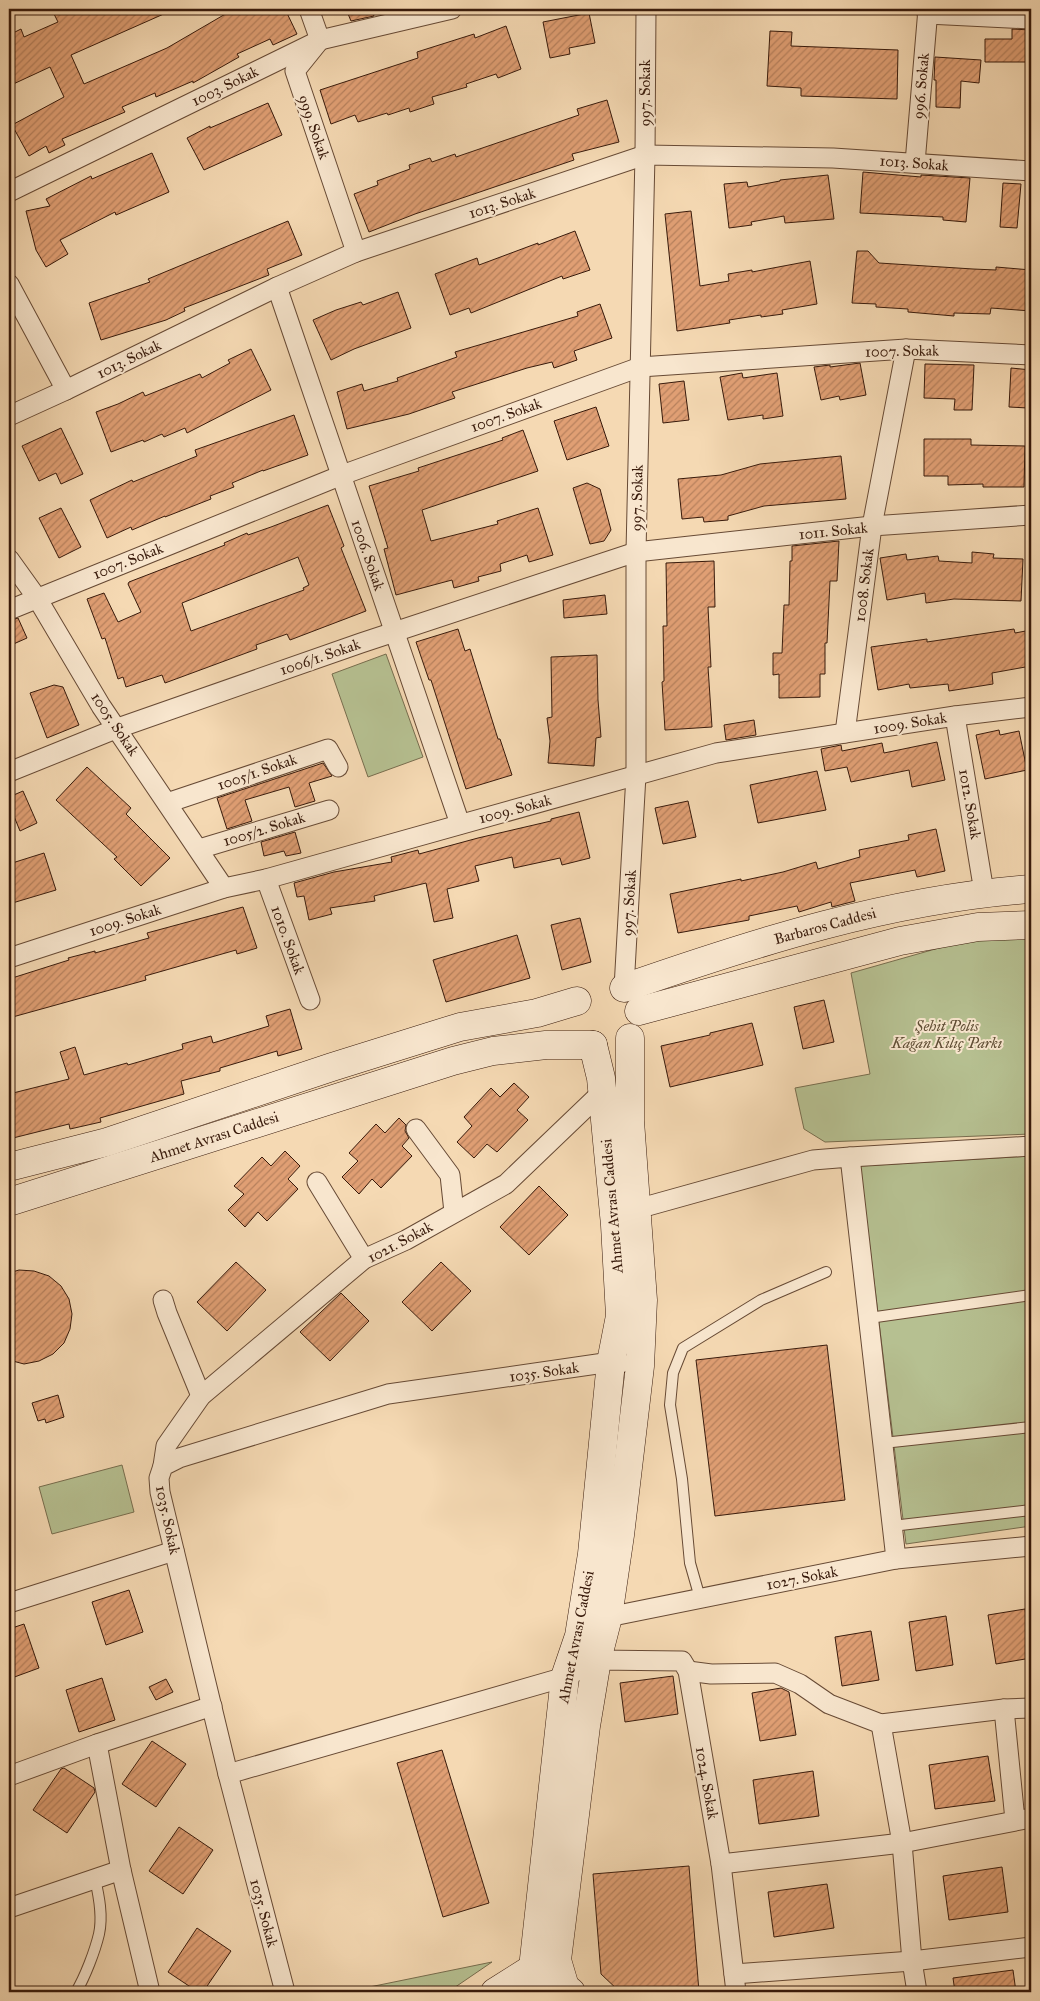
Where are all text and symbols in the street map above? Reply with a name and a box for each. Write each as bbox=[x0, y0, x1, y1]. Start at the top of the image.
street label: 996. Sokak bbox=[909, 52, 933, 120]
street label: 997. Sokak bbox=[636, 60, 654, 126]
street label: 1003. Sokak bbox=[189, 62, 261, 110]
street label: 999. Sokak bbox=[295, 92, 333, 162]
street label: 1013. Sokak bbox=[879, 152, 949, 174]
street label: 1013. Sokak bbox=[466, 184, 538, 222]
street label: 1013. Sokak bbox=[94, 336, 164, 382]
street label: 1007. Sokak bbox=[865, 341, 939, 361]
street label: 1007. Sokak bbox=[468, 394, 544, 436]
street label: 997. Sokak bbox=[627, 464, 647, 532]
street label: 1006. Sokak bbox=[347, 517, 389, 593]
street label: 1011. Sokak bbox=[798, 518, 868, 544]
street label: 1007. Sokak bbox=[90, 539, 166, 583]
street label: 1008. Sokak bbox=[851, 547, 877, 623]
street label: 1006/1. Sokak bbox=[277, 635, 363, 679]
street label: 1005. Sokak bbox=[87, 689, 143, 759]
street label: 1009. Sokak bbox=[872, 708, 948, 738]
street label: 1005/1. Sokak bbox=[215, 750, 299, 794]
street label: 1012. Sokak bbox=[955, 768, 985, 841]
street label: 1009. Sokak bbox=[477, 791, 553, 827]
street label: 1005/2. Sokak bbox=[221, 808, 307, 850]
street label: 997. Sokak bbox=[618, 869, 640, 937]
street label: 1009. Sokak bbox=[87, 900, 163, 940]
street label: 1010. Sokak bbox=[267, 903, 309, 977]
street label: Barbaros Caddesi bbox=[772, 904, 878, 948]
park label: Şehit Polis Kağan Kılıç Parkı bbox=[891, 1017, 1003, 1052]
street label: Ahmet Avrası Caddesi bbox=[146, 1108, 281, 1167]
street label: Ahmet Avrası Caddesi bbox=[597, 1138, 627, 1275]
street label: 1021. Sokak bbox=[365, 1217, 435, 1267]
street label: 1035. Sokak bbox=[508, 1358, 580, 1386]
street label: 1035. Sokak bbox=[152, 1484, 184, 1556]
street label: 1027. Sokak bbox=[765, 1562, 839, 1594]
street label: Ahmet Avrası Caddesi bbox=[554, 1569, 598, 1706]
street label: 1024. Sokak bbox=[692, 1745, 722, 1821]
street label: 1035. Sokak bbox=[246, 1877, 282, 1949]

